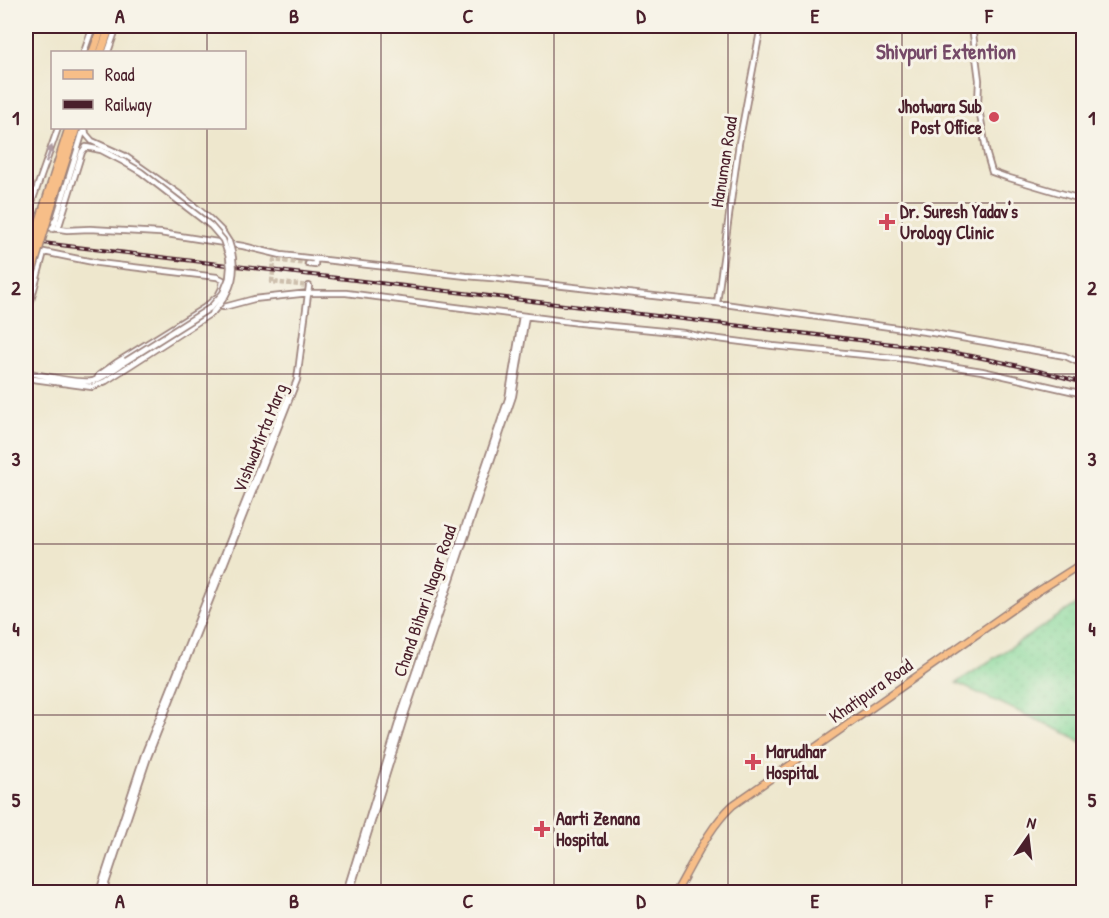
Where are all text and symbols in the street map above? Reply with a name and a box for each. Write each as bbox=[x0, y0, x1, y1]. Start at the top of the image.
text: A bbox=[115, 2, 125, 29]
text: B bbox=[289, 2, 299, 29]
text: C bbox=[463, 2, 474, 29]
text: D bbox=[636, 2, 646, 29]
text: E bbox=[811, 2, 820, 29]
text: F bbox=[984, 2, 994, 29]
district label: Shivpuri Extention bbox=[876, 37, 1016, 67]
legend bbox=[51, 51, 246, 129]
text: Road bbox=[105, 62, 135, 87]
text: Railway bbox=[105, 92, 152, 117]
place label: Jhotwara Sub Post Office bbox=[898, 94, 983, 140]
text: 1 bbox=[12, 104, 20, 131]
text: 1 bbox=[1088, 104, 1096, 131]
marker: Jhotwara Sub Post Office bbox=[987, 110, 1001, 124]
street label: Hanuman Road bbox=[704, 115, 743, 209]
one-way arrow bbox=[45, 145, 54, 163]
place label: Dr. Suresh Yadav's Urology Clinic bbox=[900, 199, 1018, 246]
marker: Dr. Suresh Yadav's Urology Clinic bbox=[878, 213, 896, 231]
text: 2 bbox=[11, 274, 21, 301]
text: 2 bbox=[1087, 274, 1097, 301]
street label: VishwaMirta Marg bbox=[226, 379, 293, 496]
text: 3 bbox=[12, 445, 21, 472]
text: 3 bbox=[1088, 445, 1097, 472]
street label: Chand Bihari Nagar Road bbox=[387, 522, 462, 680]
text: 4 bbox=[12, 615, 20, 642]
text: 4 bbox=[1088, 615, 1096, 642]
street label: Khatipura Road bbox=[824, 653, 918, 729]
place label: Marudhar Hospital bbox=[766, 739, 827, 786]
marker: Marudhar Hospital bbox=[744, 753, 762, 771]
text: 5 bbox=[12, 786, 21, 813]
text: 5 bbox=[1088, 786, 1097, 813]
place label: Aarti Zenana Hospital bbox=[556, 806, 641, 853]
north arrow bbox=[998, 807, 1058, 867]
text: N bbox=[1025, 811, 1039, 834]
marker: Aarti Zenana Hospital bbox=[533, 820, 551, 838]
text: A bbox=[115, 887, 125, 914]
text: B bbox=[289, 887, 299, 914]
text: C bbox=[463, 887, 474, 914]
text: D bbox=[636, 887, 646, 914]
text: E bbox=[811, 887, 820, 914]
text: F bbox=[984, 887, 994, 914]

